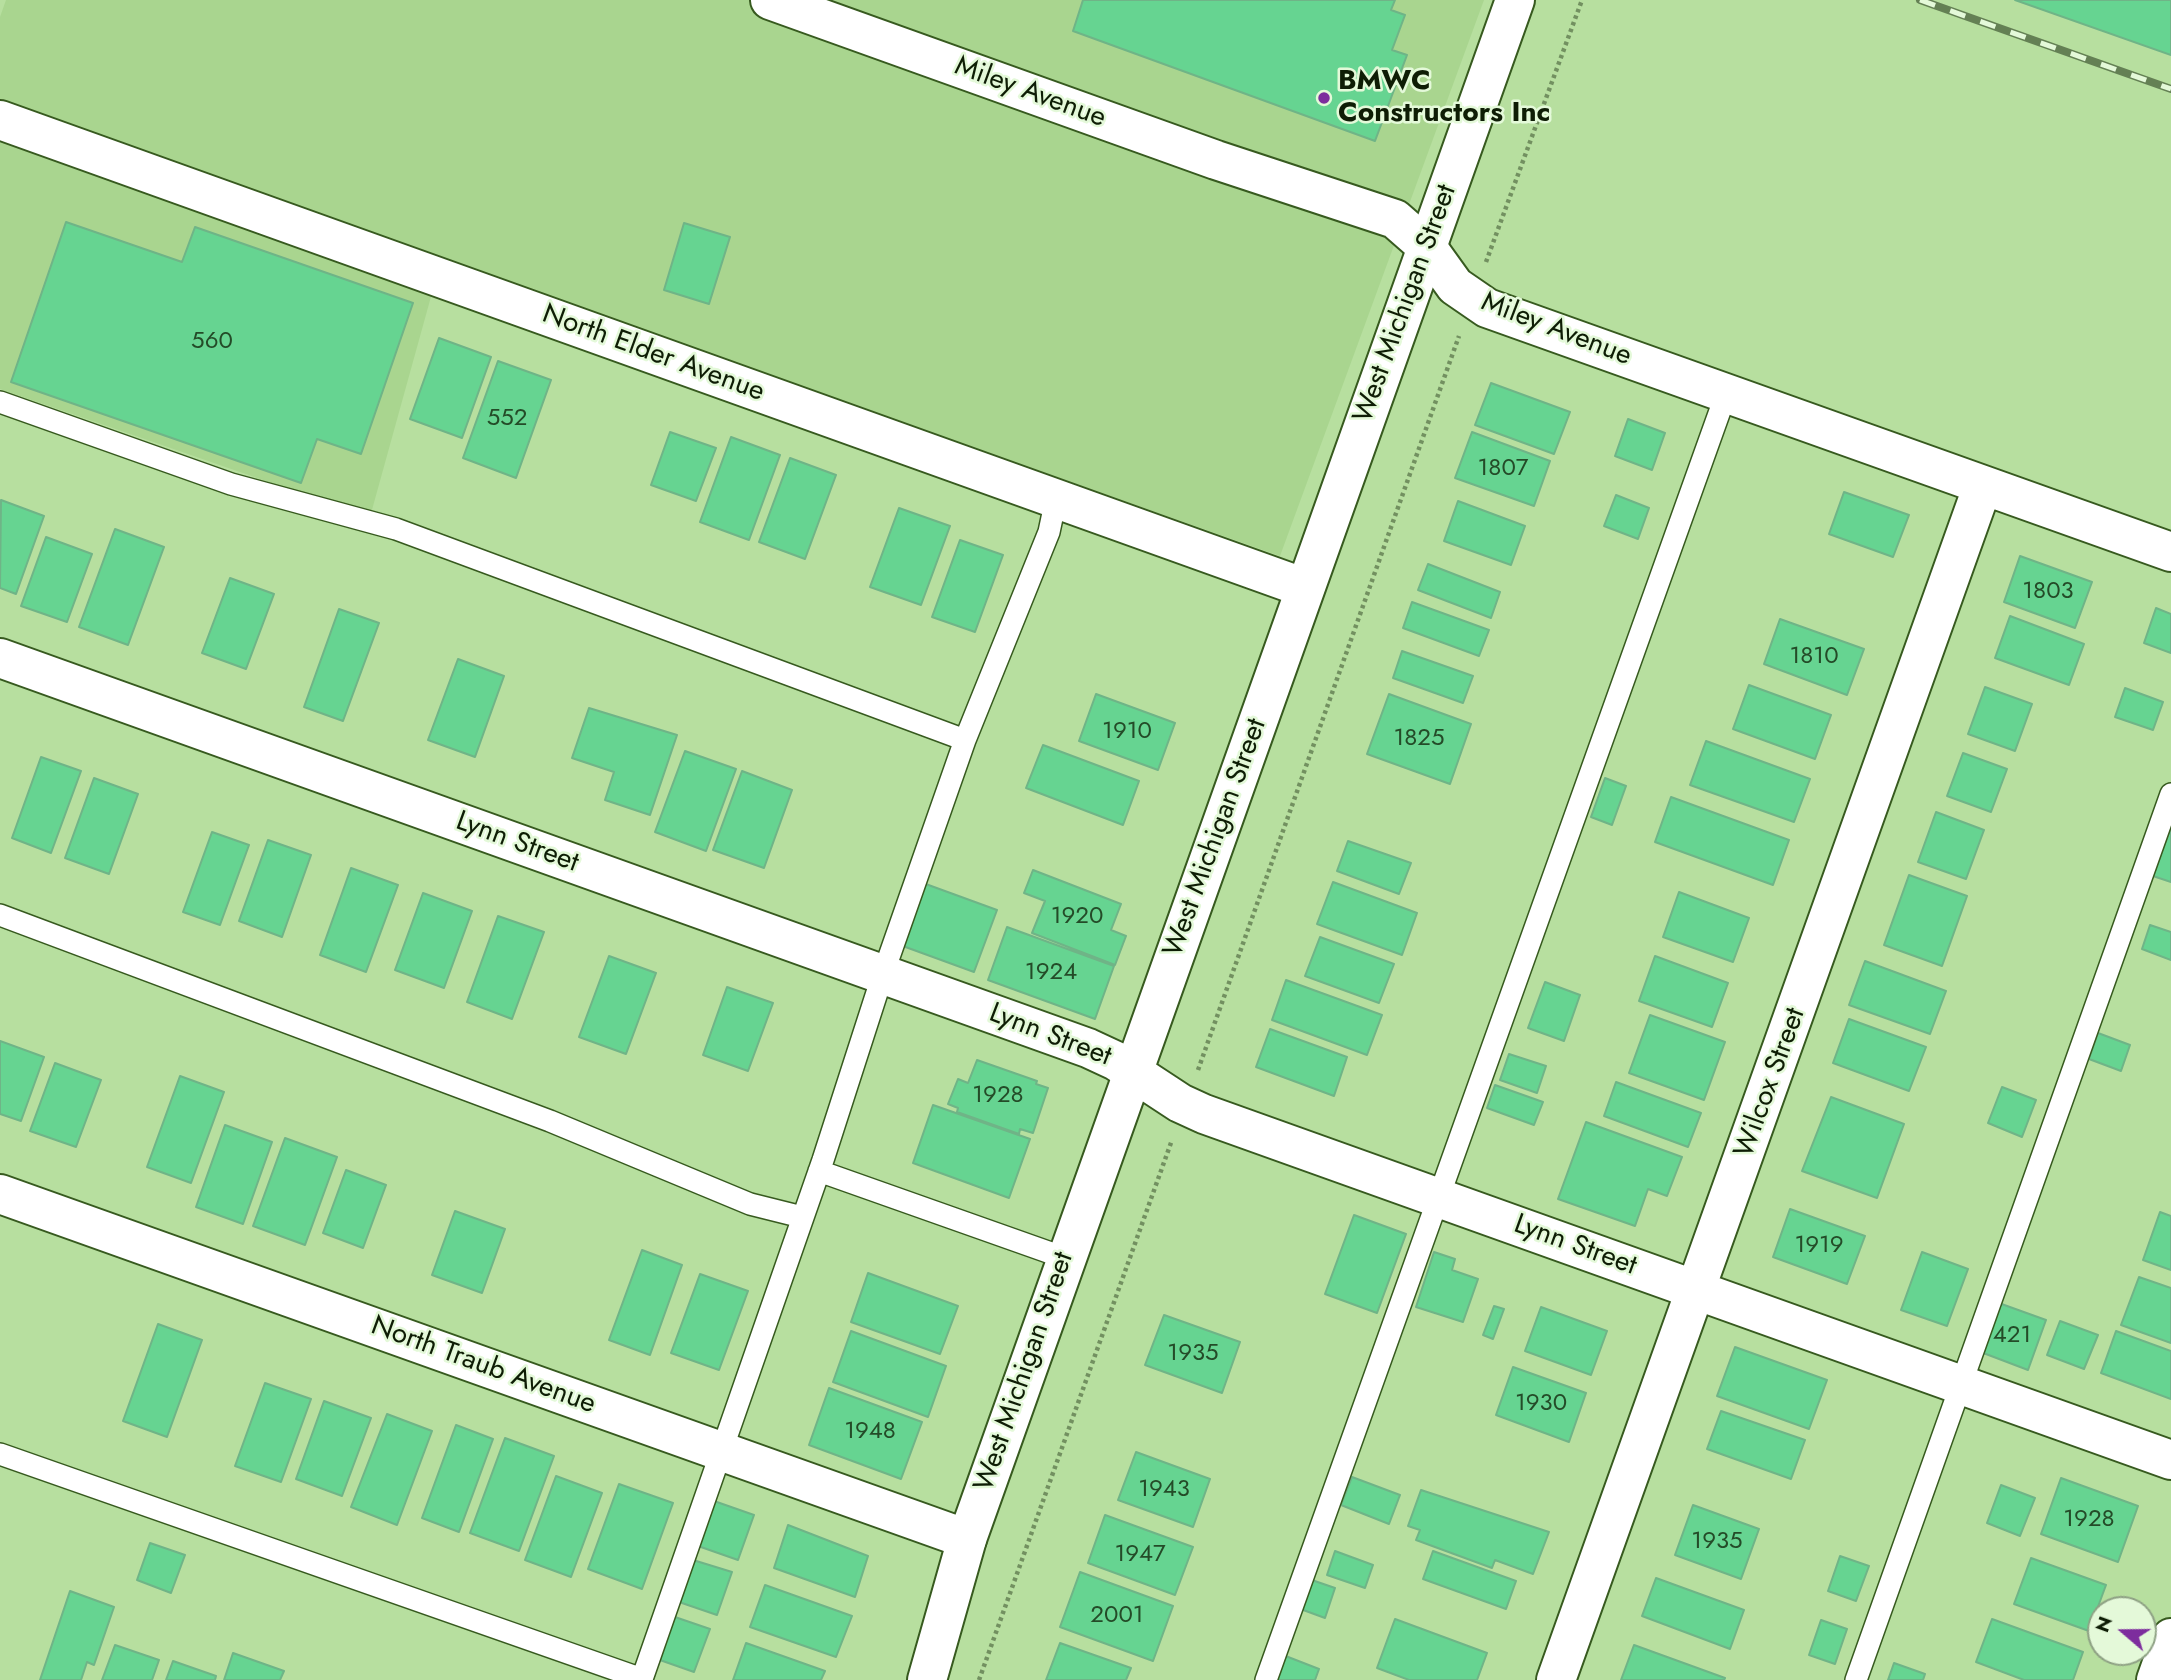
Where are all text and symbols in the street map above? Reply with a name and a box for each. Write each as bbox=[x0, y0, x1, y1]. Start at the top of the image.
street label: Miley Avenue bbox=[950, 50, 1110, 136]
place label: BMWC Constructors Inc bbox=[1338, 65, 1550, 131]
marker: BMWC Constructors Inc bbox=[1316, 90, 1332, 106]
street label: West Michigan Street bbox=[1347, 180, 1465, 428]
street label: Miley Avenue bbox=[1476, 286, 1636, 374]
street label: North Elder Avenue bbox=[537, 298, 769, 410]
house number: 560 bbox=[191, 328, 233, 356]
house number: 552 bbox=[487, 405, 527, 433]
house number: 1807 bbox=[1478, 455, 1528, 483]
house number: 1803 bbox=[2022, 578, 2074, 606]
house number: 1810 bbox=[1789, 643, 1839, 671]
street label: West Michigan Street bbox=[1157, 714, 1275, 962]
house number: 1910 bbox=[1102, 718, 1152, 746]
house number: 1825 bbox=[1393, 725, 1445, 753]
street label: Lynn Street bbox=[451, 805, 583, 881]
house number: 1920 bbox=[1051, 903, 1103, 931]
house number: 1924 bbox=[1025, 959, 1077, 987]
street label: Lynn Street bbox=[984, 997, 1116, 1075]
street label: Wilcox Street bbox=[1728, 1004, 1814, 1162]
house number: 1928 bbox=[972, 1082, 1024, 1110]
street label: Lynn Street bbox=[1509, 1208, 1641, 1284]
house number: 1919 bbox=[1794, 1232, 1844, 1260]
street label: West Michigan Street bbox=[968, 1248, 1082, 1496]
street label: North Traub Avenue bbox=[366, 1310, 600, 1422]
house number: 421 bbox=[1993, 1322, 2031, 1350]
house number: 1935 bbox=[1167, 1340, 1219, 1368]
house number: 1930 bbox=[1515, 1390, 1567, 1418]
house number: 1948 bbox=[844, 1418, 896, 1446]
house number: 1943 bbox=[1138, 1476, 1190, 1504]
house number: 1928 bbox=[2063, 1506, 2115, 1534]
house number: 1935 bbox=[1691, 1528, 1743, 1556]
house number: 1947 bbox=[1114, 1541, 1166, 1569]
north arrow bbox=[2087, 1596, 2157, 1666]
house number: 2001 bbox=[1090, 1602, 1144, 1630]
text: N bbox=[2088, 1613, 2119, 1636]

